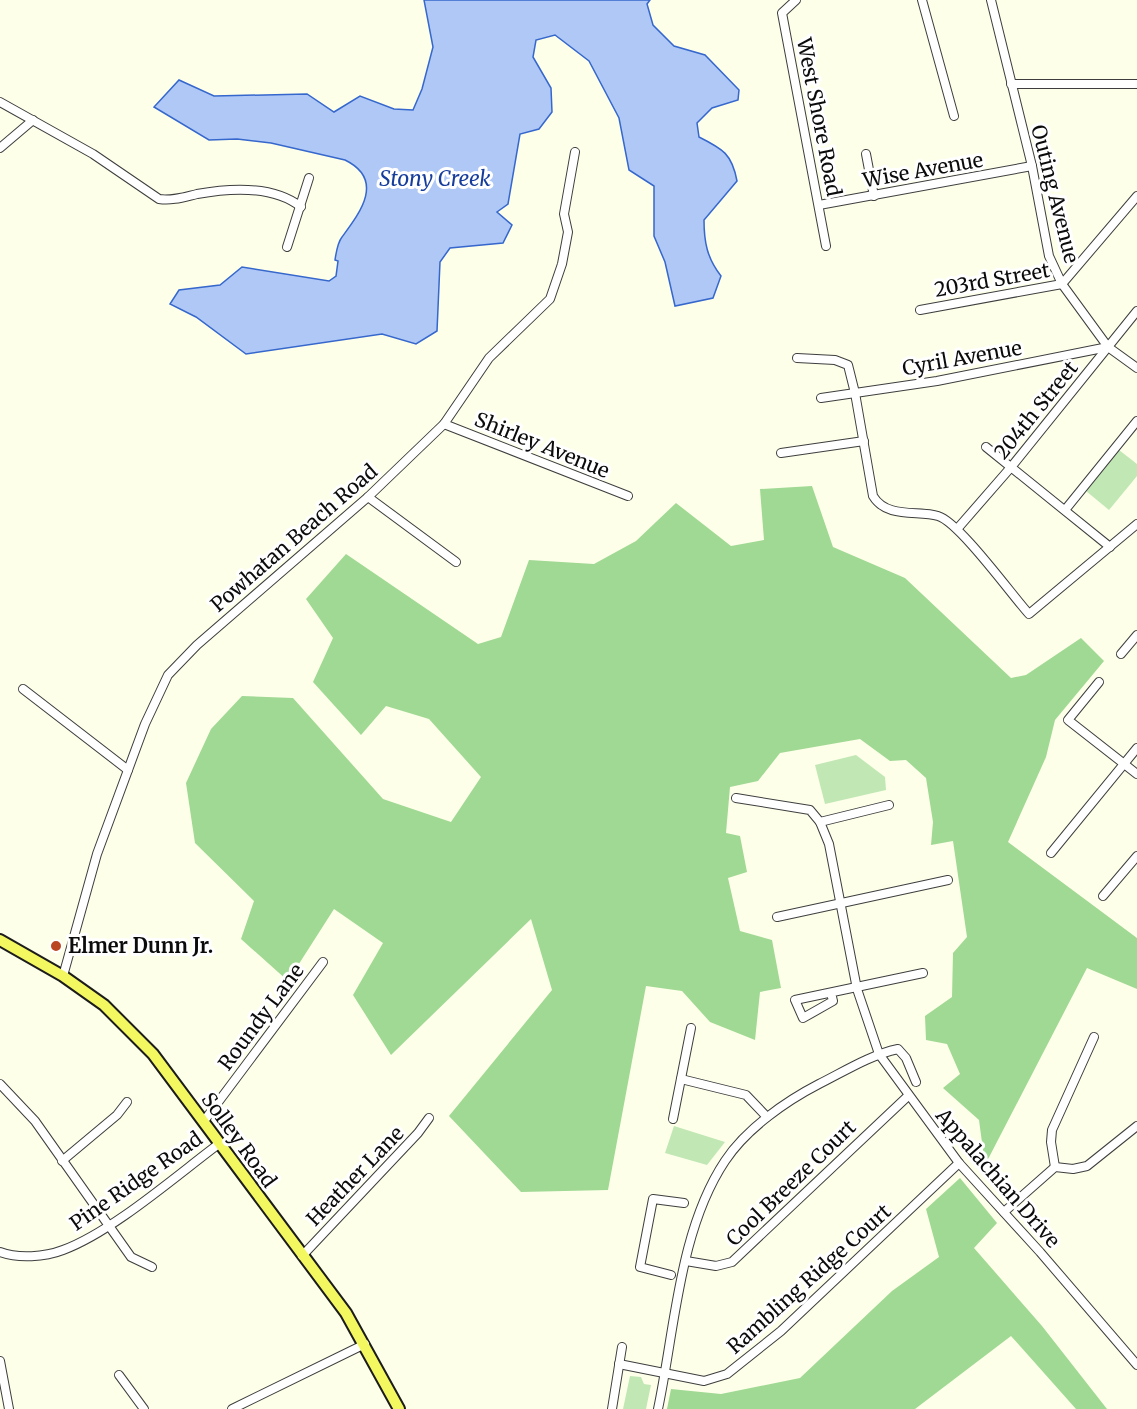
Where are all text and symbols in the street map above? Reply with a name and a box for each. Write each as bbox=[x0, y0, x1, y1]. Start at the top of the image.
street label: West Shore Road bbox=[792, 35, 847, 198]
street label: Outing Avenue bbox=[1026, 122, 1085, 266]
street label: Wise Avenue bbox=[860, 147, 985, 193]
water label: Stony Creek bbox=[379, 165, 491, 192]
street label: 203rd Street bbox=[932, 257, 1052, 302]
street label: Cyril Avenue bbox=[900, 335, 1024, 380]
street label: 204th Street bbox=[988, 355, 1083, 464]
street label: Shirley Avenue bbox=[471, 406, 613, 483]
street label: Powhatan Beach Road bbox=[205, 458, 382, 617]
place label: Elmer Dunn Jr. bbox=[68, 933, 213, 958]
marker: Elmer Dunn Jr. bbox=[49, 939, 63, 953]
street label: Roundy Lane bbox=[212, 959, 309, 1075]
street label: Solley Road bbox=[197, 1087, 282, 1192]
street label: Appalachian Drive bbox=[930, 1102, 1066, 1253]
street label: Cool Breeze Court bbox=[721, 1114, 861, 1251]
street label: Heather Lane bbox=[301, 1120, 409, 1231]
street label: Pine Ridge Road bbox=[65, 1126, 207, 1236]
street label: Rambling Ridge Court bbox=[722, 1198, 896, 1359]

